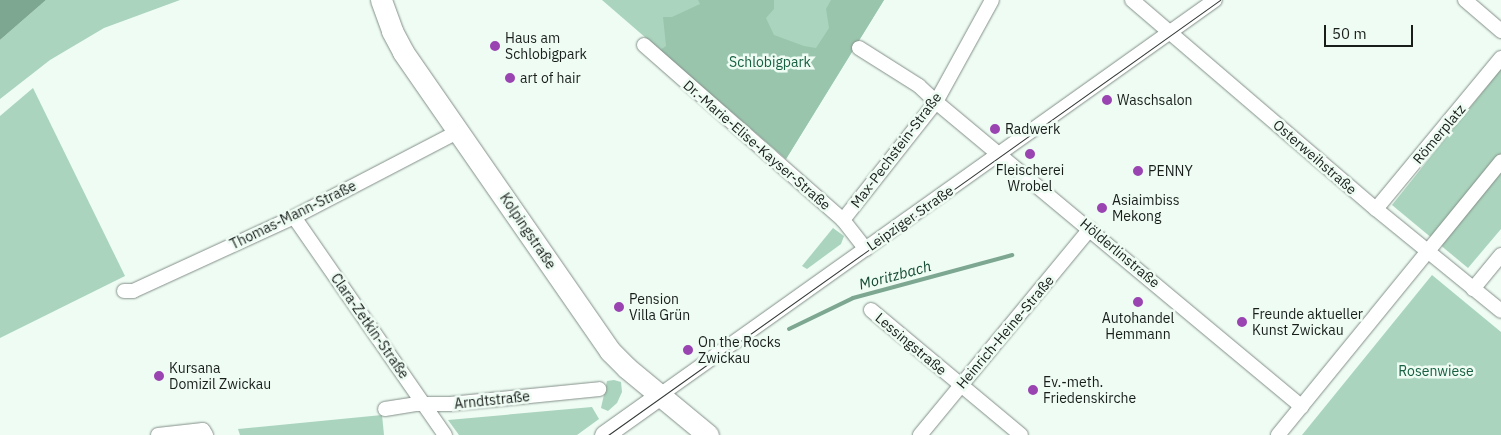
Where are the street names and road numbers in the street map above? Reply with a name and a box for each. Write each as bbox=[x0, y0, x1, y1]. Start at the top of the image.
street label: Dr.-Marie-Elise-Kayser-Straße bbox=[680, 77, 834, 213]
street label: Max-Pechstein-Straße bbox=[847, 89, 945, 211]
street label: Römerplatz bbox=[1409, 101, 1469, 167]
street label: Osterweihstraße bbox=[1270, 116, 1360, 198]
street label: Thomas-Mann-Straße bbox=[227, 177, 359, 253]
street label: Leipziger Straße bbox=[863, 182, 957, 254]
street label: Kolpingstraße bbox=[496, 190, 560, 272]
street label: Hölderlinstraße bbox=[1077, 215, 1163, 291]
street label: Clara-Zetkin-Straße bbox=[327, 270, 413, 382]
street label: Heinrich-Heine-Straße bbox=[953, 272, 1057, 392]
street label: Lessingstraße bbox=[872, 309, 950, 379]
street label: Arndtstraße bbox=[453, 388, 531, 412]

